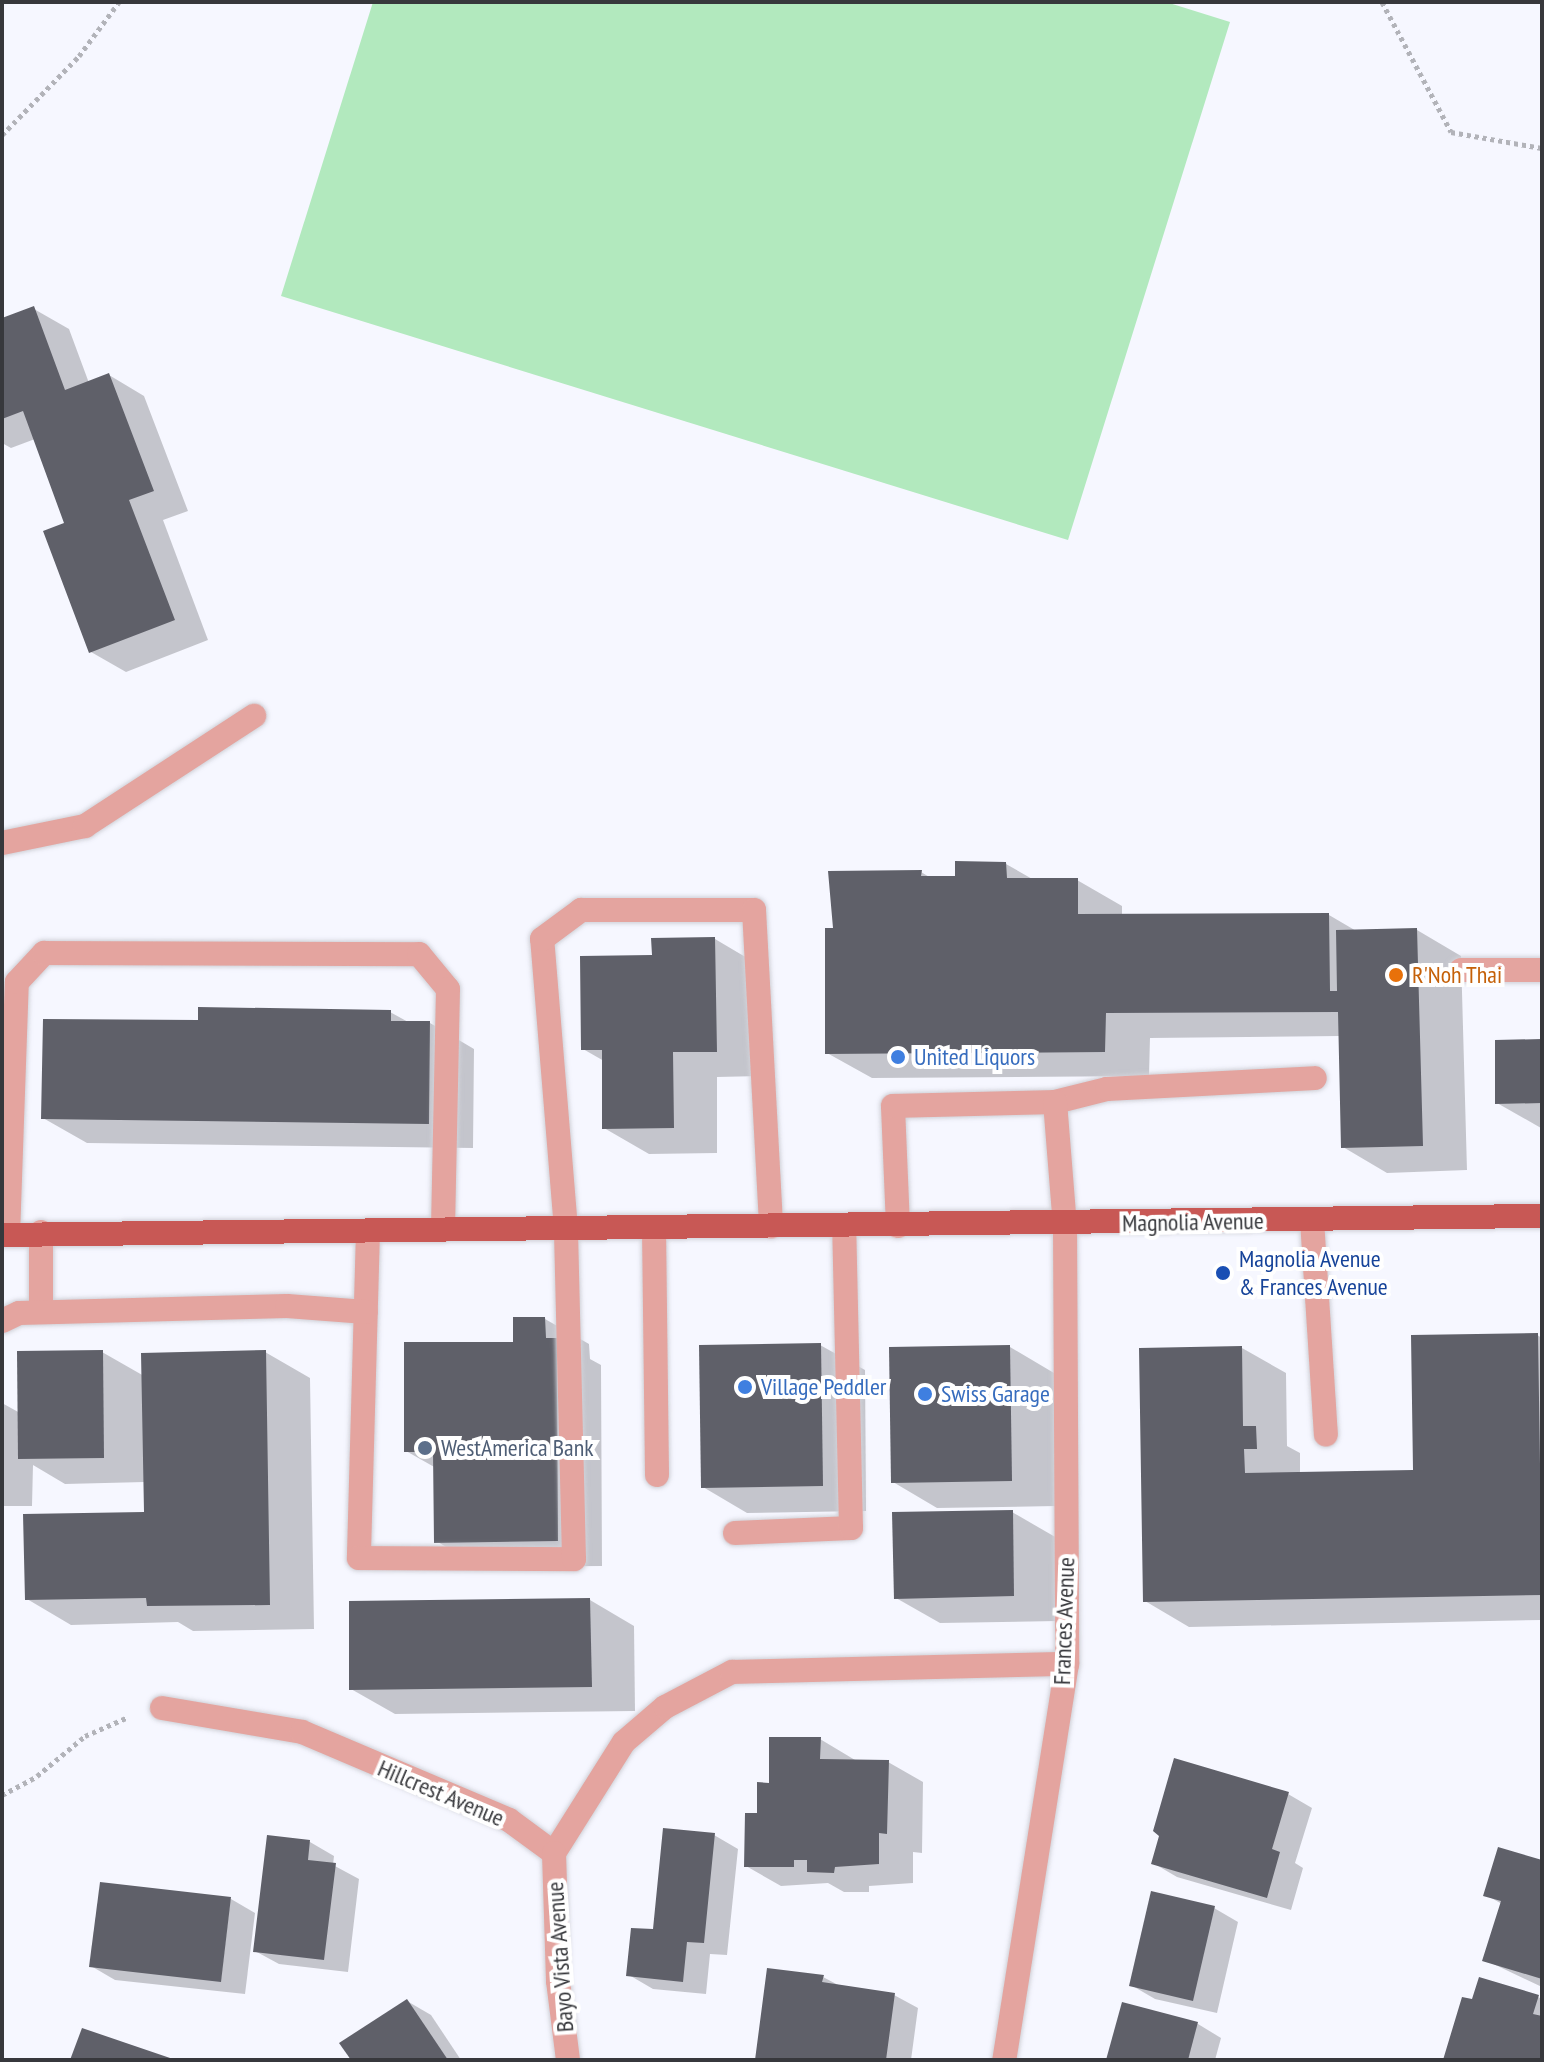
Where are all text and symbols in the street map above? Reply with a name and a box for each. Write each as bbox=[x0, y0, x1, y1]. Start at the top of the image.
place label: R'Noh Thai bbox=[1412, 961, 1503, 989]
marker: R'Noh Thai bbox=[1387, 966, 1405, 984]
place label: United Liquors bbox=[914, 1043, 1035, 1071]
marker: United Liquors bbox=[889, 1048, 907, 1066]
street label: Magnolia Avenue bbox=[1122, 1206, 1264, 1238]
place label: Magnolia Avenue & Frances Avenue bbox=[1239, 1245, 1388, 1301]
marker: Magnolia Avenue & Frances Avenue bbox=[1214, 1264, 1232, 1282]
place label: Village Peddler bbox=[761, 1373, 886, 1401]
marker: Village Peddler bbox=[736, 1378, 754, 1396]
place label: Swiss Garage bbox=[941, 1380, 1050, 1408]
marker: Swiss Garage bbox=[916, 1385, 934, 1403]
place label: WestAmerica Bank bbox=[441, 1434, 594, 1462]
marker: WestAmerica Bank bbox=[416, 1439, 434, 1457]
street label: Frances Avenue bbox=[1047, 1556, 1081, 1686]
street label: Hillcrest Avenue bbox=[373, 1753, 509, 1833]
street label: Bayo Vista Avenue bbox=[540, 1880, 580, 2034]

